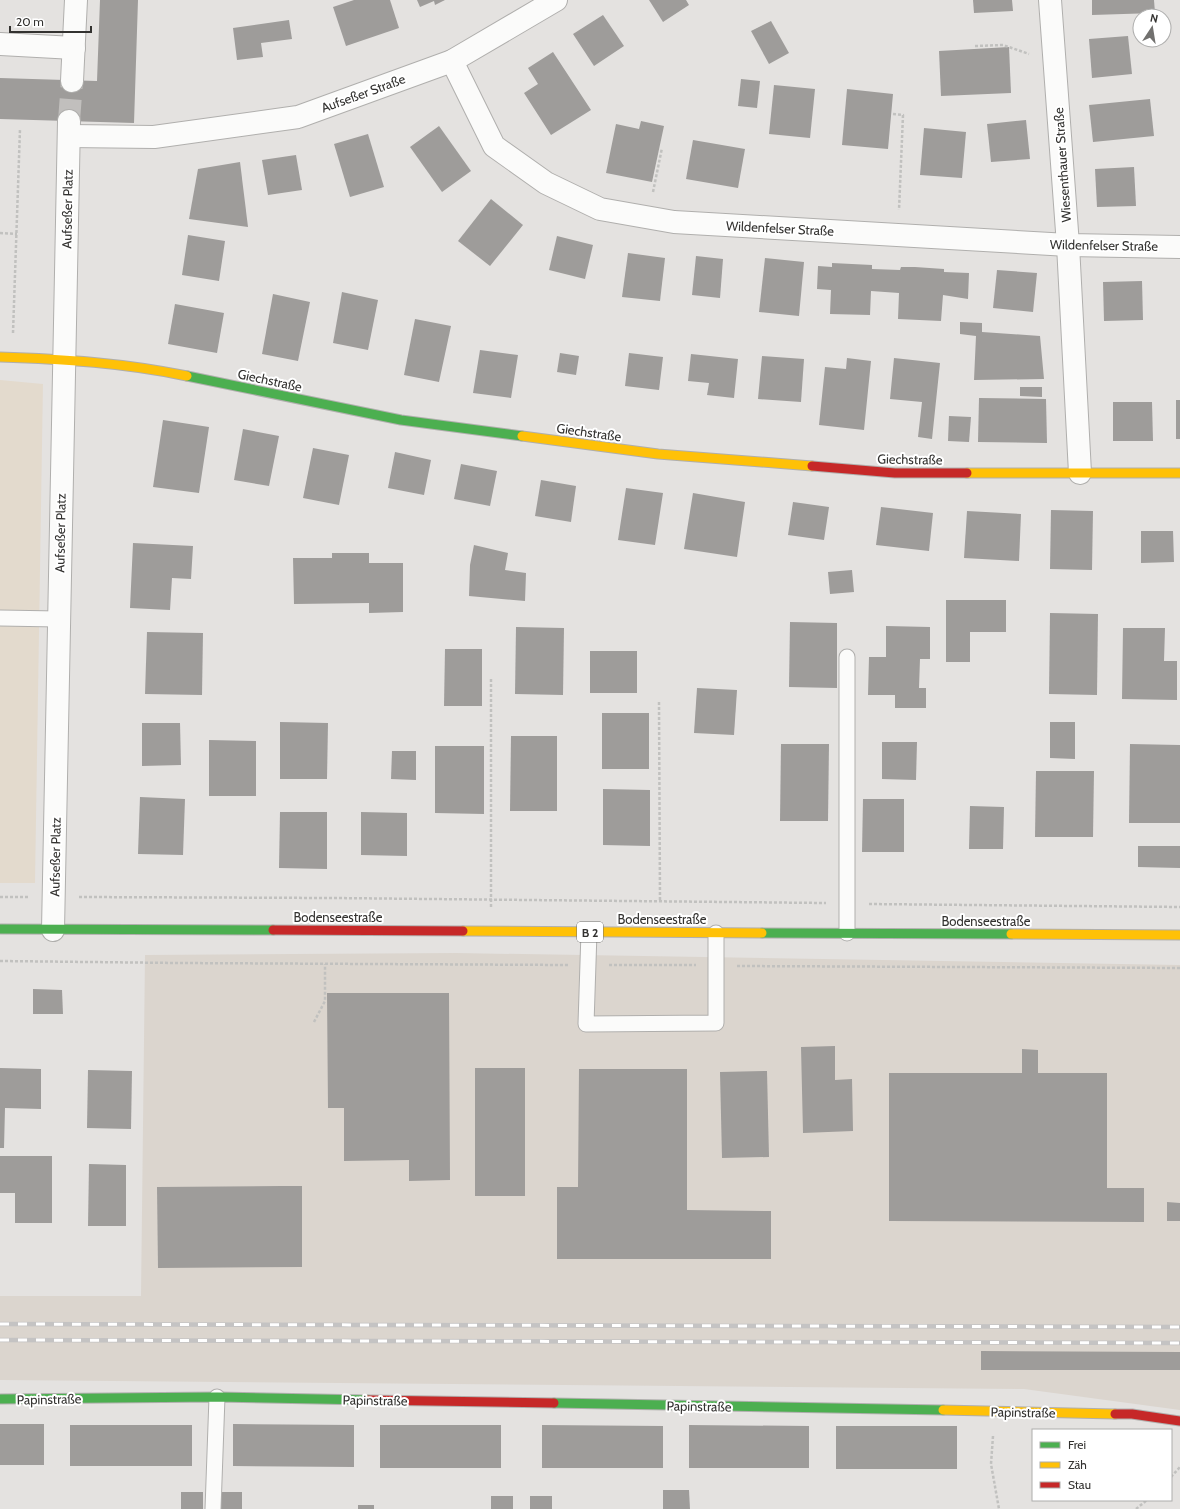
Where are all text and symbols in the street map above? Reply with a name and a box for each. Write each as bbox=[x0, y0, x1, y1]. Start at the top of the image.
scale bar bbox=[10, 8, 91, 34]
north arrow bbox=[1132, 8, 1172, 48]
text: N bbox=[1149, 11, 1159, 26]
text: 20 m bbox=[16, 14, 44, 29]
street label: Aufseßer Straße bbox=[319, 70, 408, 116]
street label: Wiesenthauer Straße bbox=[1050, 107, 1074, 223]
street label: Aufseßer Platz bbox=[58, 169, 76, 249]
street label: Wildenfelser Straße bbox=[726, 217, 835, 239]
street label: Wildenfelser Straße bbox=[1050, 236, 1159, 254]
street label: Giechstraße bbox=[236, 365, 304, 395]
street label: Giechstraße bbox=[556, 420, 623, 445]
street label: Giechstraße bbox=[877, 450, 943, 468]
street label: Aufseßer Platz bbox=[51, 493, 69, 573]
street label: Aufseßer Platz bbox=[46, 817, 64, 897]
street label: Bodenseestraße bbox=[294, 909, 383, 925]
street label: Bodenseestraße bbox=[618, 911, 707, 927]
street label: Bodenseestraße bbox=[942, 913, 1031, 929]
road number: B 2 bbox=[577, 922, 603, 942]
street label: Papinstraße bbox=[16, 1390, 82, 1408]
street label: Papinstraße bbox=[342, 1391, 408, 1409]
street label: Papinstraße bbox=[666, 1397, 732, 1415]
street label: Papinstraße bbox=[990, 1403, 1056, 1421]
legend bbox=[1032, 1429, 1172, 1501]
text: Frei bbox=[1068, 1437, 1086, 1452]
text: Zäh bbox=[1068, 1457, 1087, 1472]
text: Stau bbox=[1068, 1477, 1091, 1492]

